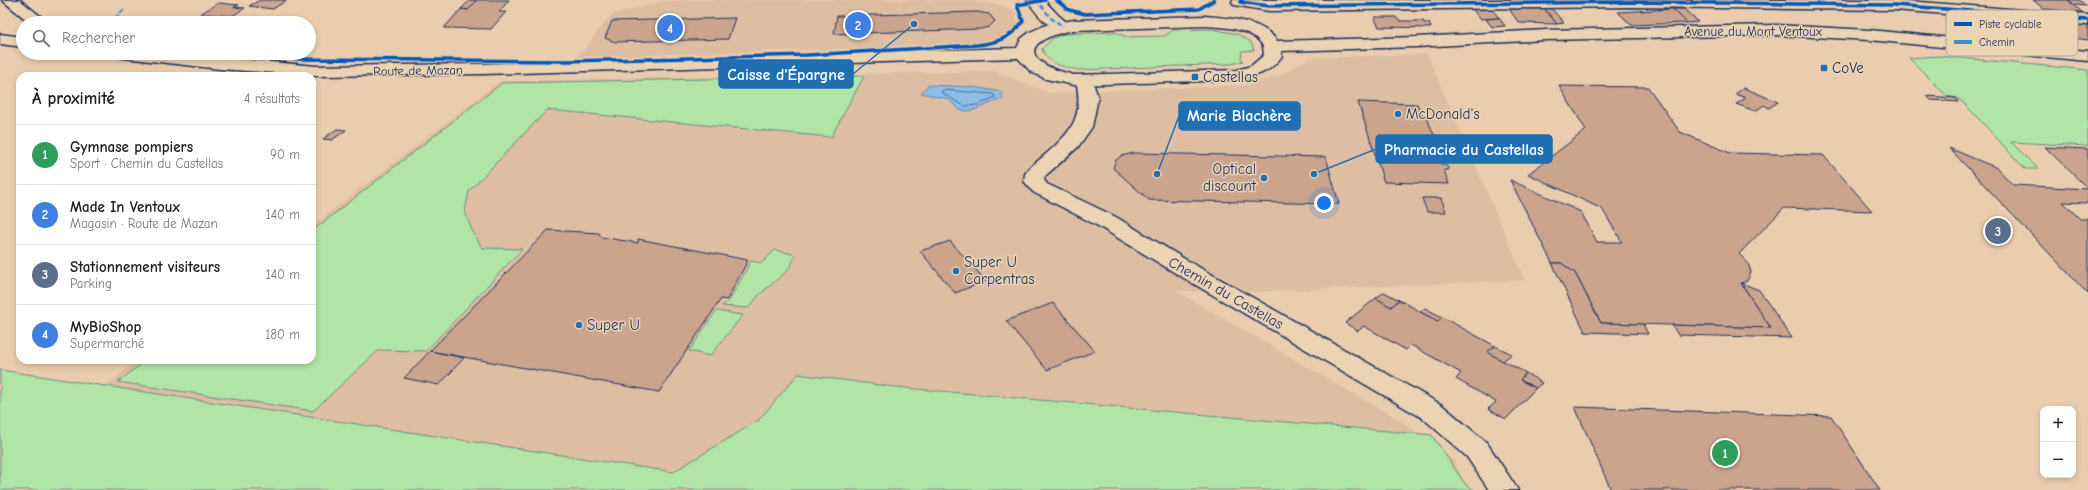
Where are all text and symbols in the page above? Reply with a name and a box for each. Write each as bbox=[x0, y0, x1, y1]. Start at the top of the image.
pin: 2 bbox=[845, 10, 871, 40]
legend bbox=[1946, 10, 2078, 56]
pin: 4 bbox=[657, 13, 683, 43]
search box bbox=[16, 16, 316, 60]
text: Piste cyclable bbox=[1979, 18, 2042, 31]
street label: Avenue du Mont Ventoux bbox=[1684, 24, 1823, 39]
icon: search bbox=[30, 27, 52, 49]
text: Rechercher bbox=[62, 29, 135, 47]
text: Chemin bbox=[1979, 36, 2015, 49]
place label: CoVe bbox=[1832, 59, 1864, 77]
callout: Caisse d'Épargne bbox=[719, 60, 853, 88]
street label: Route de Mazan bbox=[373, 62, 463, 79]
marker: CoVe bbox=[1819, 63, 1829, 73]
text: Caisse d'Épargne bbox=[727, 65, 845, 84]
place label: Castellas bbox=[1203, 68, 1258, 86]
marker: Castellas bbox=[1190, 72, 1200, 82]
text: À proximité bbox=[32, 89, 115, 108]
text: 4 résultats bbox=[244, 91, 300, 106]
callout: Marie Blachère bbox=[1179, 102, 1300, 130]
place label: McDonald's bbox=[1406, 105, 1480, 123]
text: Marie Blachère bbox=[1187, 107, 1291, 125]
marker: McDonald's bbox=[1393, 109, 1403, 119]
callout: Pharmacie du Castellas bbox=[1376, 135, 1552, 163]
text: Gymnase pompiers bbox=[70, 138, 193, 156]
text: Pharmacie du Castellas bbox=[1384, 141, 1544, 159]
text: 1 bbox=[42, 147, 48, 162]
text: 90 m bbox=[270, 147, 300, 162]
text: Sport · Chemin du Castellas bbox=[70, 156, 223, 171]
place label: Optical discount bbox=[1203, 160, 1257, 195]
marker: Optical discount bbox=[1259, 173, 1269, 183]
your location bbox=[1314, 193, 1334, 213]
text: Made In Ventoux bbox=[70, 198, 180, 216]
text: 2 bbox=[42, 207, 48, 222]
text: 140 m bbox=[266, 207, 300, 222]
text: Magasin · Route de Mazan bbox=[70, 216, 218, 231]
pin: 3 bbox=[1985, 216, 2011, 246]
place label: Super U Carpentras bbox=[964, 253, 1035, 288]
street label: Chemin du Castellas bbox=[1165, 253, 1287, 333]
text: Stationnement visiteurs bbox=[70, 258, 220, 276]
marker: Super U Carpentras bbox=[951, 266, 961, 276]
text: 3 bbox=[42, 267, 48, 282]
text: 140 m bbox=[266, 267, 300, 282]
text: Parking bbox=[70, 276, 112, 291]
place label: Super U bbox=[587, 316, 640, 334]
text: MyBioShop bbox=[70, 318, 141, 336]
marker: Super U bbox=[574, 320, 584, 330]
text: 4 bbox=[42, 327, 48, 342]
text: 180 m bbox=[265, 327, 300, 342]
text: Supermarché bbox=[70, 336, 144, 351]
map controls bbox=[2040, 406, 2076, 478]
button: + bbox=[2040, 406, 2076, 442]
pin: 1 bbox=[1712, 438, 1738, 468]
button: − bbox=[2040, 442, 2076, 478]

